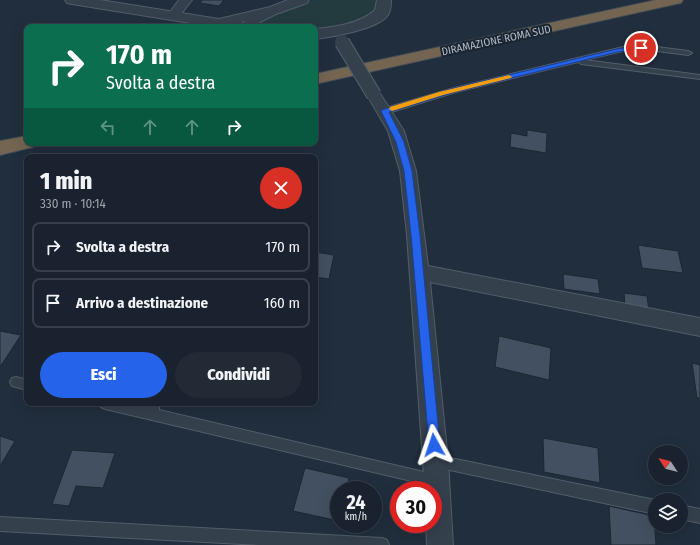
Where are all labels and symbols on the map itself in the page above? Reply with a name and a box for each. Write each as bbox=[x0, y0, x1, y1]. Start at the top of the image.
street label: DIRAMAZIONE ROMA SUD bbox=[440, 23, 552, 58]
pin bbox=[624, 31, 658, 65]
position arrow bbox=[413, 424, 455, 466]
north arrow bbox=[648, 445, 688, 485]
speed limit sign: 30 bbox=[390, 481, 442, 533]

